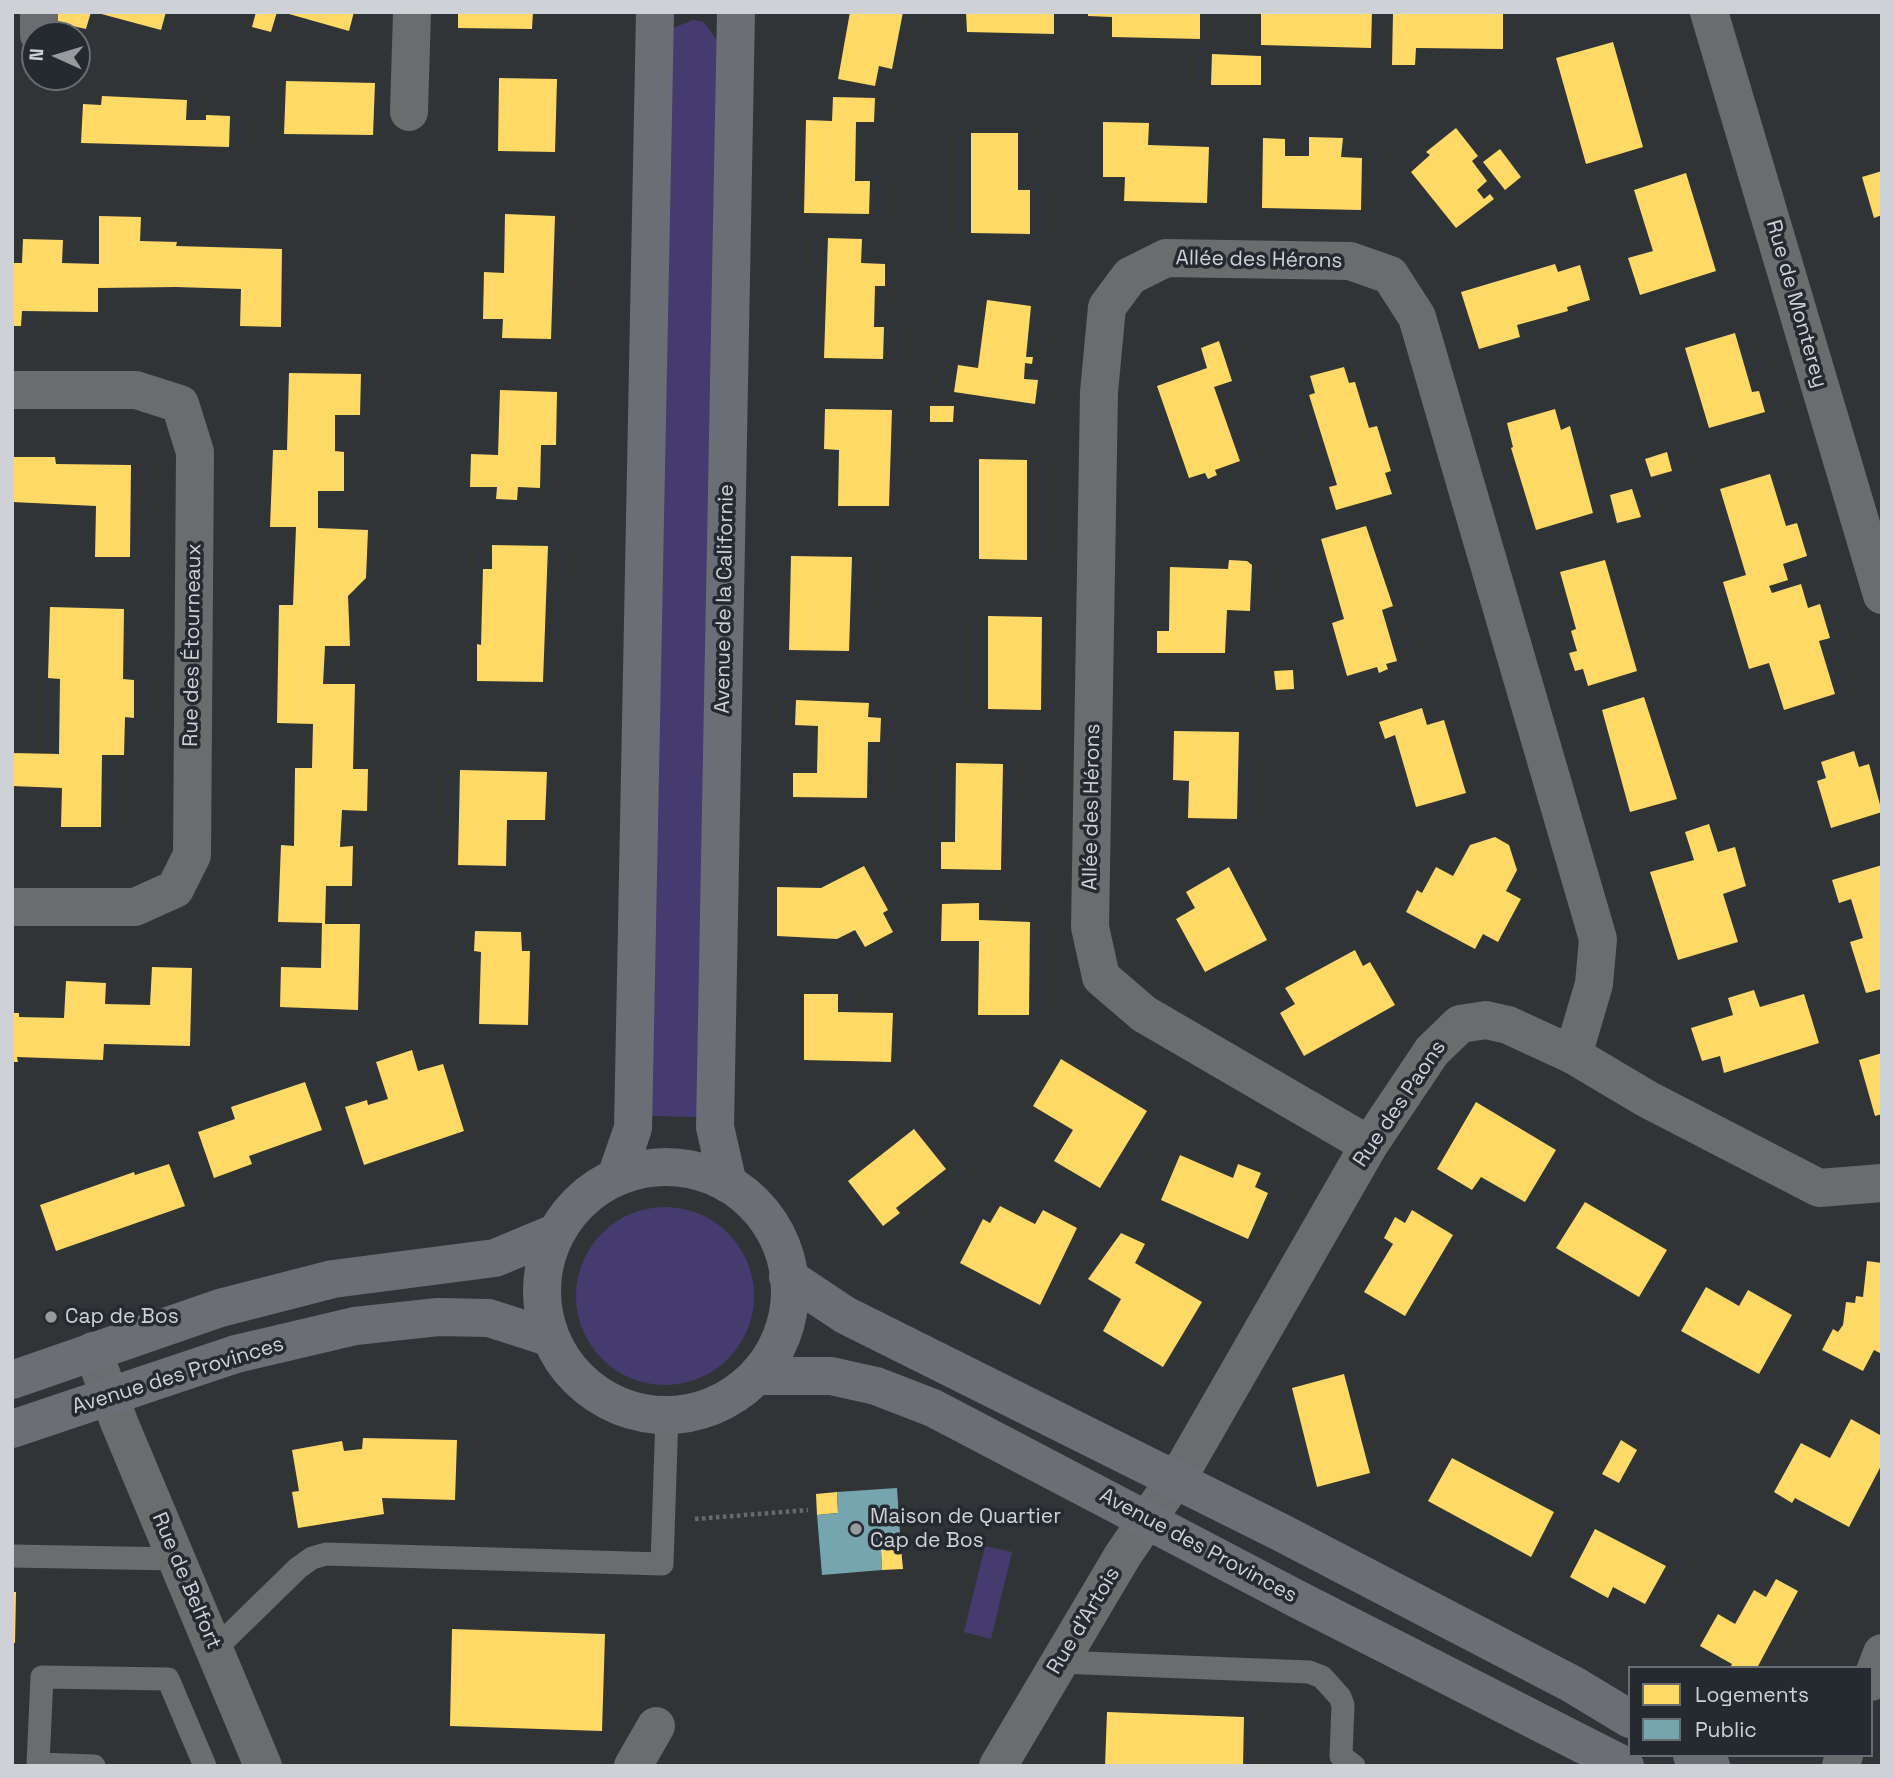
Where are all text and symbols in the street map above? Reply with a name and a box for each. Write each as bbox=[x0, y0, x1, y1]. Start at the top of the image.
north arrow bbox=[21, 21, 91, 91]
text: N bbox=[24, 47, 49, 62]
street label: Rue de Monterey bbox=[1760, 217, 1832, 391]
street label: Allée des Hérons bbox=[1175, 246, 1343, 274]
street label: Avenue de la Californie bbox=[710, 484, 740, 714]
street label: Rue des Étourneaux bbox=[179, 543, 207, 747]
street label: Allée des Hérons bbox=[1078, 723, 1106, 891]
street label: Rue des Paons bbox=[1348, 1036, 1452, 1172]
place label: Cap de Bos bbox=[65, 1304, 179, 1330]
marker: Cap de Bos bbox=[43, 1309, 59, 1325]
street label: Avenue des Provinces bbox=[69, 1332, 287, 1420]
street label: Avenue des Provinces bbox=[1095, 1483, 1301, 1609]
place label: Maison de Quartier Cap de Bos bbox=[870, 1504, 1061, 1554]
street label: Rue de Belfort bbox=[146, 1509, 226, 1653]
marker: Maison de Quartier Cap de Bos bbox=[848, 1521, 864, 1537]
street label: Rue d'Artois bbox=[1042, 1563, 1126, 1679]
legend bbox=[1628, 1666, 1873, 1757]
text: Logements bbox=[1695, 1681, 1809, 1708]
text: Public bbox=[1695, 1716, 1757, 1743]

